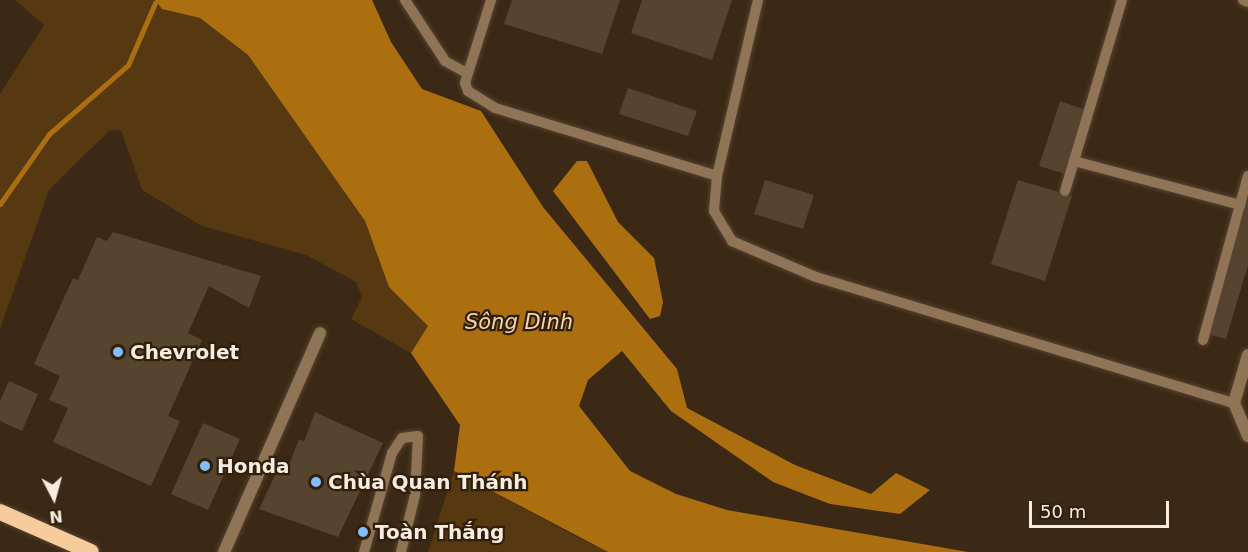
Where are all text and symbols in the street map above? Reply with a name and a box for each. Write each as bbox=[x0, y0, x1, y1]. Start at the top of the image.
water label: Sông Dinh bbox=[465, 309, 573, 335]
place label: Chevrolet bbox=[130, 340, 239, 364]
marker: Chevrolet bbox=[111, 345, 125, 359]
place label: Honda bbox=[217, 454, 290, 478]
marker: Honda bbox=[198, 459, 212, 473]
north arrow bbox=[24, 468, 84, 528]
place label: Chùa Quan Thánh bbox=[328, 470, 527, 494]
marker: Chùa Quan Thánh bbox=[309, 475, 323, 489]
scale bar bbox=[1032, 489, 1172, 527]
text: 50 m bbox=[1040, 501, 1086, 522]
text: N bbox=[48, 506, 64, 527]
place label: Toàn Thắng bbox=[375, 520, 504, 544]
marker: Toàn Thắng bbox=[356, 525, 370, 539]

